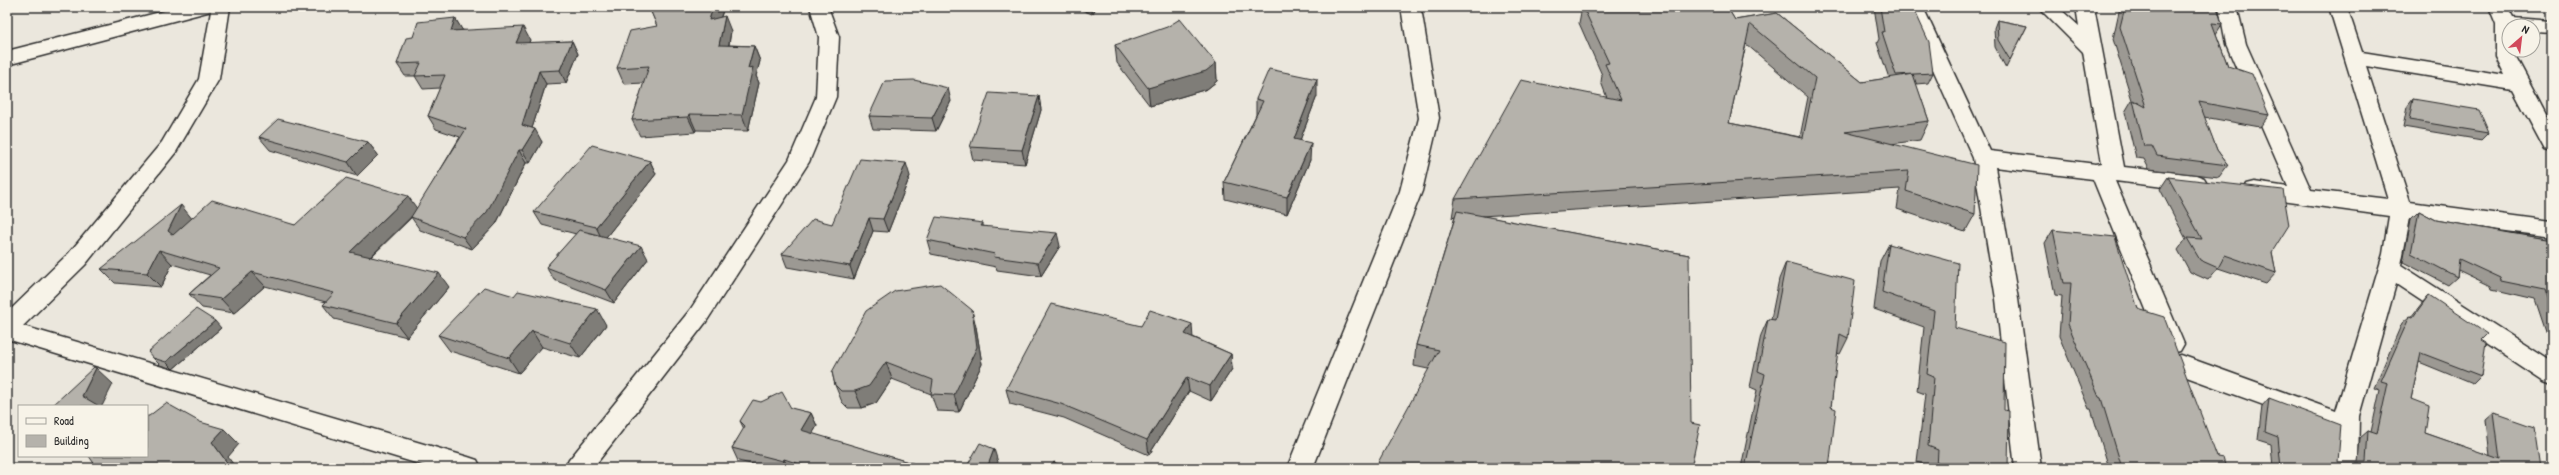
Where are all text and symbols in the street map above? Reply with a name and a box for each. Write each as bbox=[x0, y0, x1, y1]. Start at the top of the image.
north arrow bbox=[2501, 18, 2541, 58]
text: N bbox=[2520, 22, 2532, 37]
legend bbox=[18, 405, 148, 457]
text: Road bbox=[54, 412, 74, 429]
text: Building bbox=[54, 432, 89, 449]

